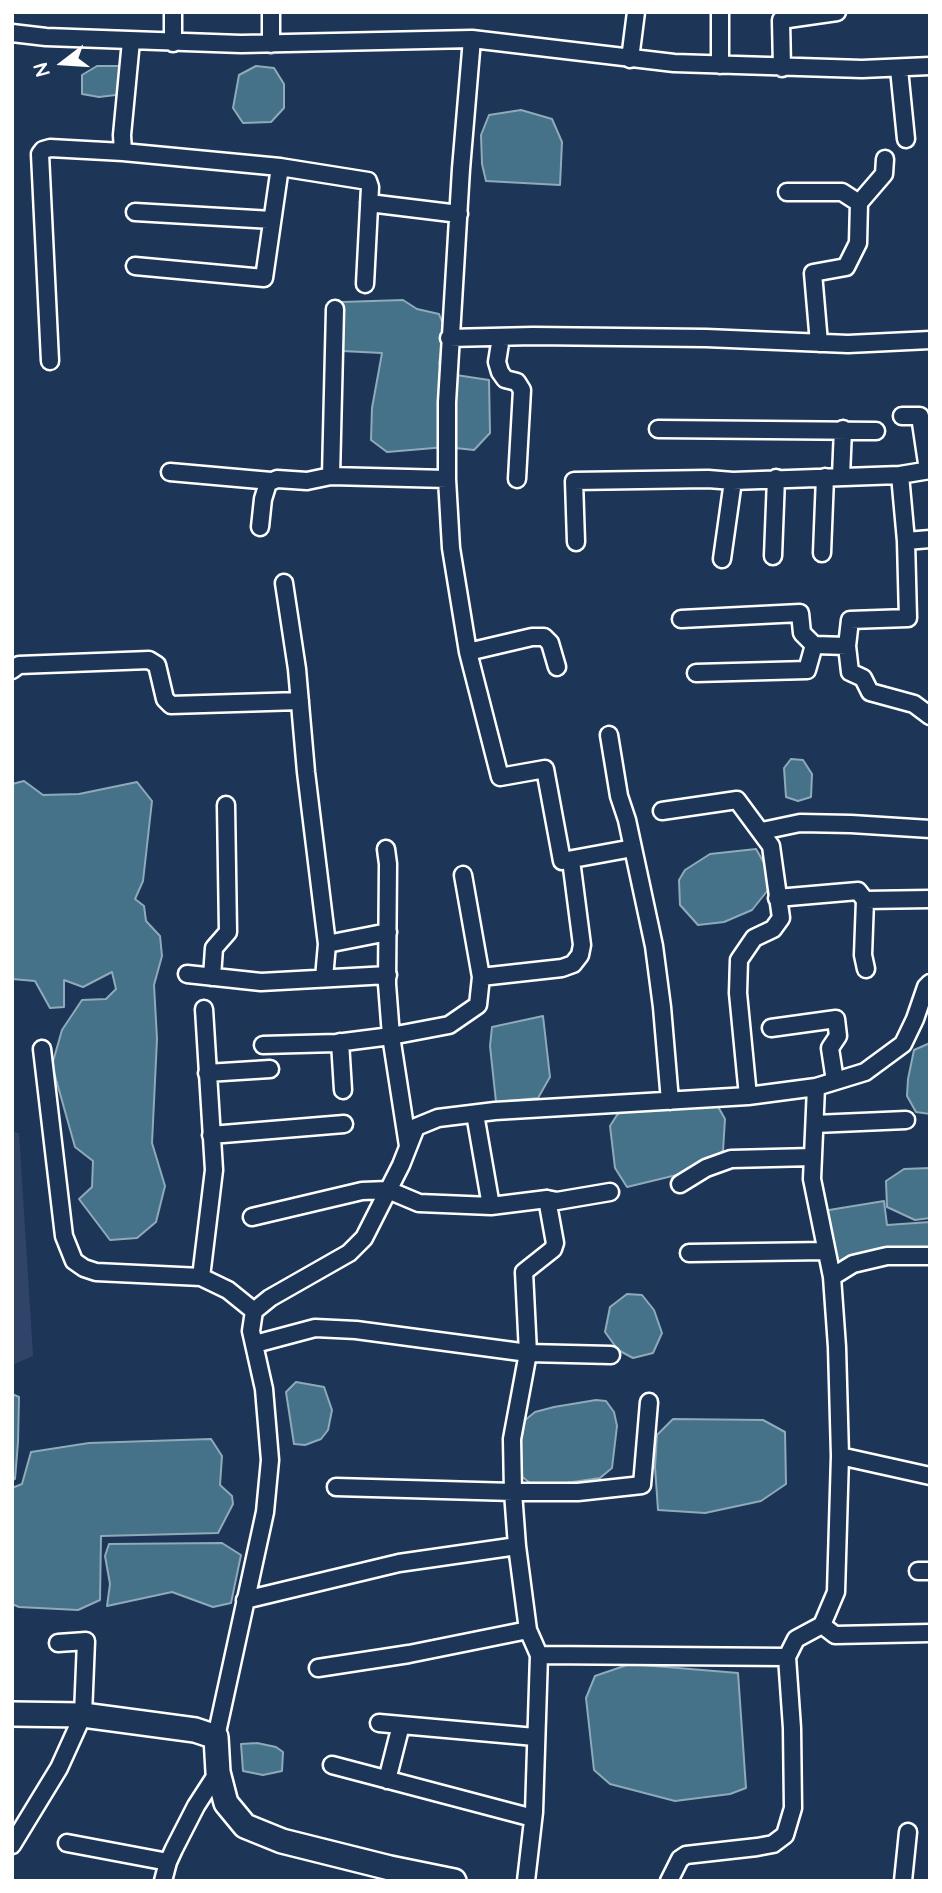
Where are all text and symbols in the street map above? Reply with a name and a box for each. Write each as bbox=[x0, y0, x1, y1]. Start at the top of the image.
north arrow bbox=[28, 28, 98, 98]
text: N bbox=[28, 60, 57, 79]

